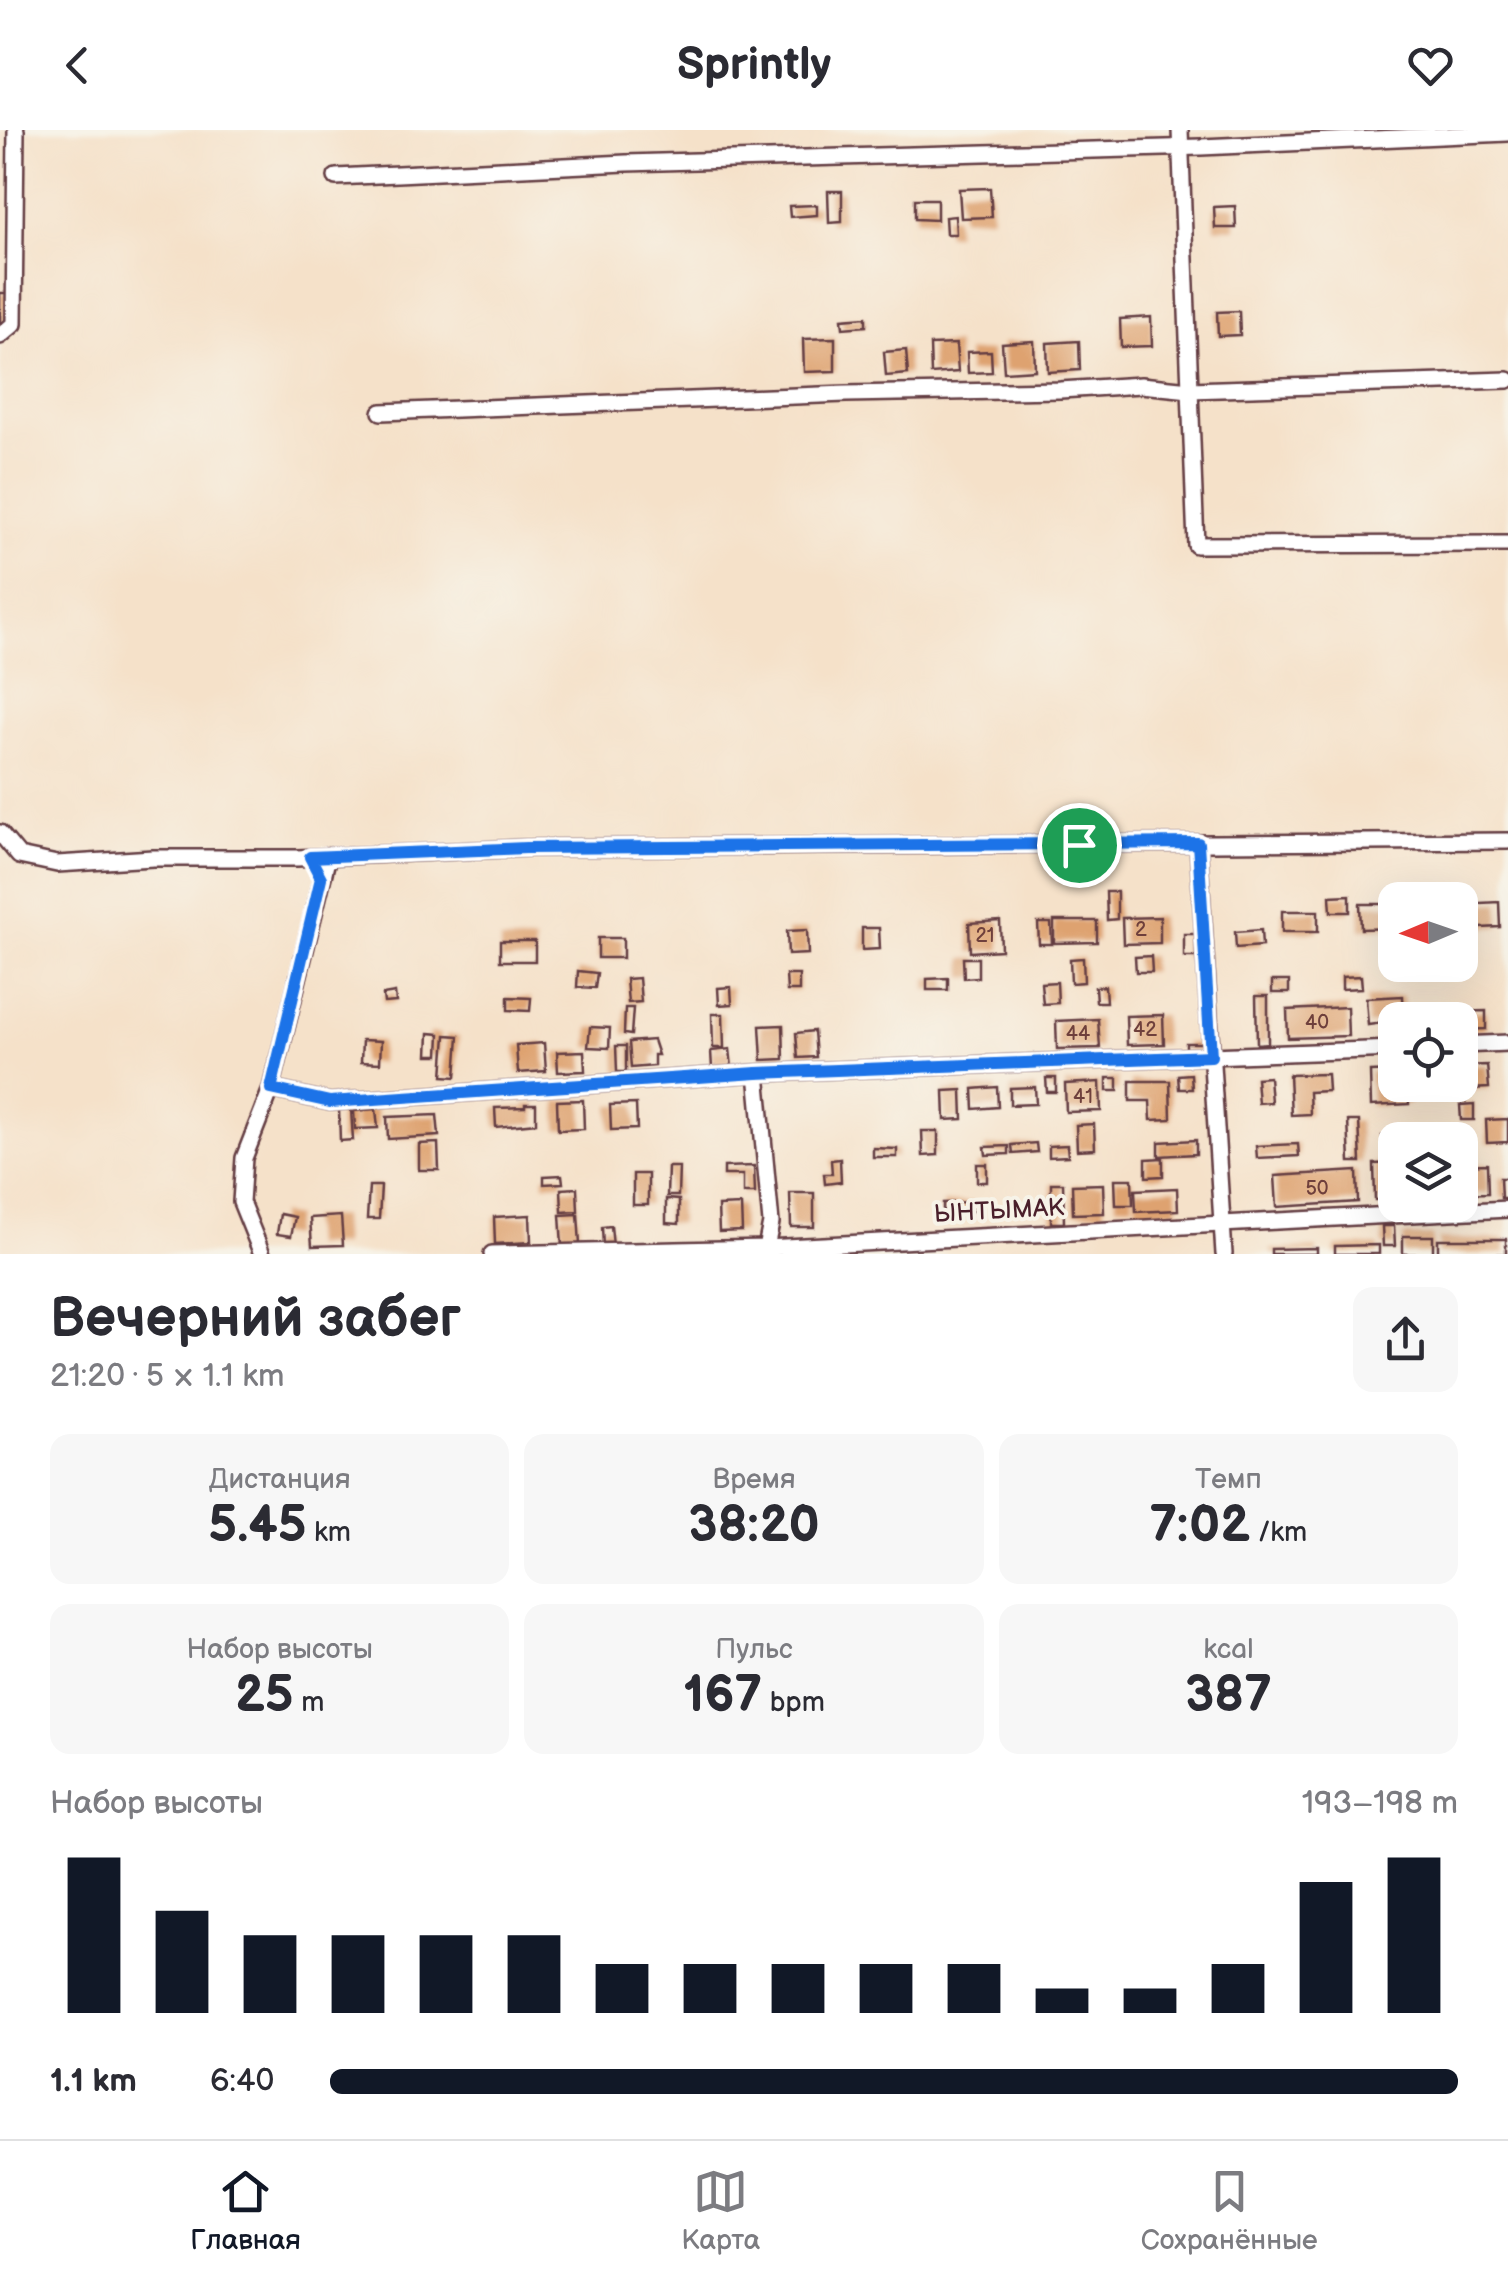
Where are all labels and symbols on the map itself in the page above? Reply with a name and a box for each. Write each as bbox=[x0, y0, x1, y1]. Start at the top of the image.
pin bbox=[1037, 803, 1122, 888]
north arrow bbox=[1378, 882, 1478, 982]
house number: 2 bbox=[1135, 918, 1147, 942]
house number: 21 bbox=[975, 924, 995, 948]
house number: 40 bbox=[1305, 1011, 1329, 1035]
house number: 42 bbox=[1133, 1018, 1157, 1042]
house number: 44 bbox=[1066, 1022, 1090, 1046]
house number: 41 bbox=[1073, 1085, 1093, 1109]
house number: 50 bbox=[1305, 1177, 1329, 1201]
street label: ЫНТЫМАК bbox=[933, 1192, 1066, 1230]

